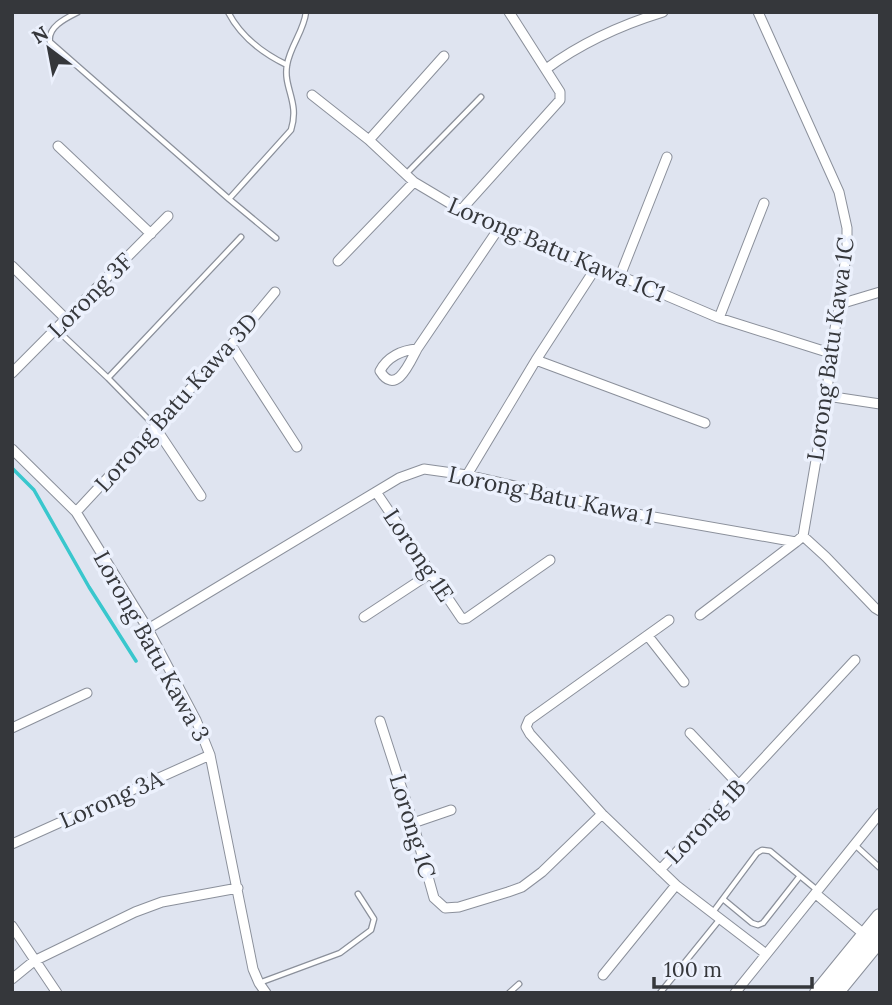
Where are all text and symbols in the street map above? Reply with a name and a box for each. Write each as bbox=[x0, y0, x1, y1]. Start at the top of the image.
north arrow bbox=[14, 14, 84, 84]
text: N bbox=[27, 20, 53, 49]
street label: Lorong Batu Kawa 1C1 bbox=[444, 190, 670, 308]
street label: Lorong Batu Kawa 1C bbox=[800, 235, 860, 463]
street label: Lorong 3F bbox=[42, 246, 139, 343]
street label: Lorong Batu Kawa 3D bbox=[88, 307, 264, 497]
street label: Lorong Batu Kawa 1 bbox=[446, 459, 656, 531]
street label: Lorong 1E bbox=[378, 503, 460, 607]
street label: Lorong Batu Kawa 3 bbox=[88, 546, 216, 746]
street label: Lorong 3A bbox=[55, 763, 168, 835]
street label: Lorong 1C bbox=[383, 771, 443, 881]
street label: Lorong 1B bbox=[658, 773, 752, 869]
scale bar bbox=[654, 946, 812, 990]
text: 100 m bbox=[664, 956, 722, 983]

